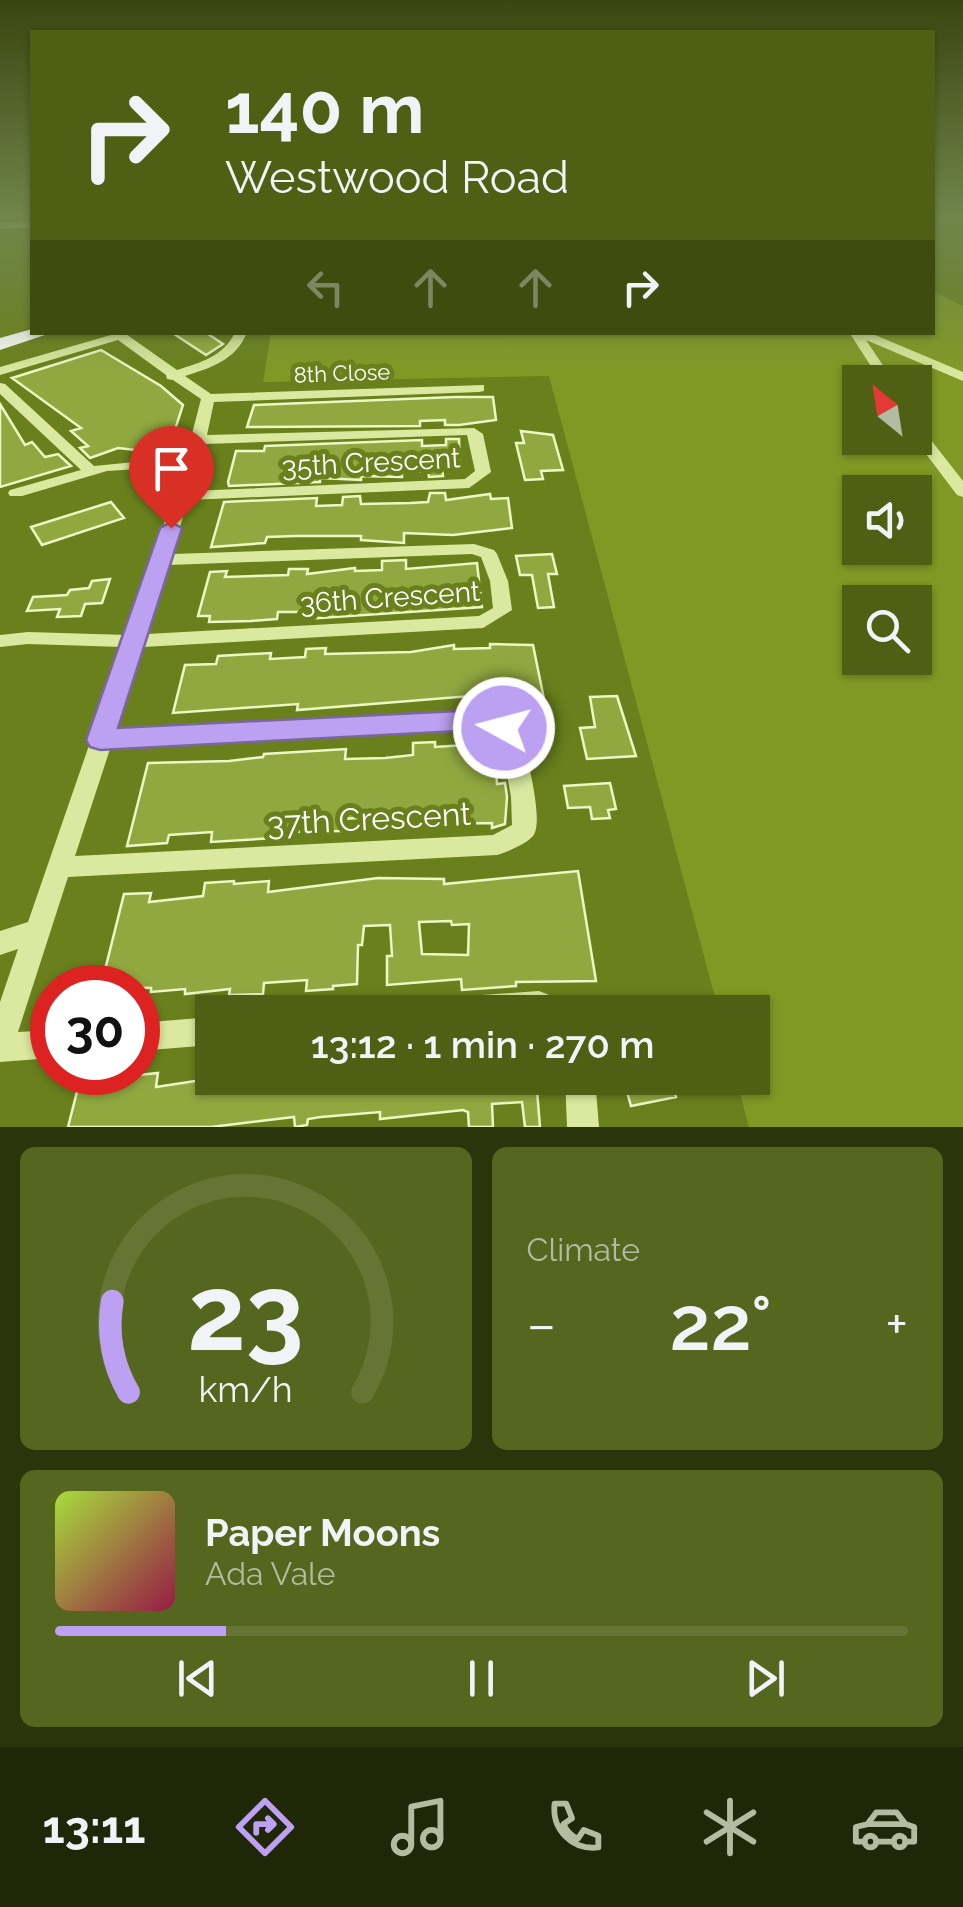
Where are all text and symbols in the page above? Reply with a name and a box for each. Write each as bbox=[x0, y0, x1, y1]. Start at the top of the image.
text: 140 m bbox=[225, 67, 425, 149]
icon: right bbox=[60, 70, 190, 200]
text: Westwood Road bbox=[225, 151, 569, 204]
icon: left bbox=[298, 260, 353, 315]
icon: ahead bbox=[403, 260, 458, 315]
icon: ahead bbox=[508, 260, 563, 315]
icon: right bbox=[613, 260, 668, 315]
street label: 8th Close bbox=[293, 358, 391, 388]
north arrow bbox=[842, 365, 932, 455]
map controls bbox=[842, 365, 932, 675]
pin bbox=[129, 426, 214, 529]
icon: arrive bbox=[144, 441, 199, 496]
street label: 35th Crescent bbox=[281, 441, 462, 484]
button: sound bbox=[842, 475, 932, 565]
street label: 36th Crescent bbox=[299, 575, 482, 620]
button: search bbox=[842, 585, 932, 675]
position arrow bbox=[452, 676, 556, 780]
street label: 37th Crescent bbox=[266, 795, 472, 842]
speed limit sign: 30 bbox=[30, 965, 160, 1095]
text: 13:12 · 1 min · 270 m bbox=[311, 1022, 654, 1067]
text: Climate bbox=[527, 1231, 640, 1268]
text: 23 bbox=[187, 1252, 304, 1374]
text: 22° bbox=[669, 1279, 772, 1368]
text: − bbox=[527, 1292, 556, 1357]
text: + bbox=[885, 1292, 908, 1357]
text: km/h bbox=[199, 1368, 293, 1410]
text: Paper Moons bbox=[205, 1510, 440, 1555]
text: Ada Vale bbox=[205, 1555, 336, 1592]
icon: previous bbox=[170, 1651, 225, 1706]
icon: pause bbox=[454, 1651, 509, 1706]
icon: next bbox=[738, 1651, 793, 1706]
icon: directions bbox=[230, 1792, 300, 1862]
icon: music bbox=[385, 1792, 455, 1862]
icon: phone bbox=[540, 1792, 610, 1862]
icon: climate bbox=[695, 1792, 765, 1862]
icon: car bbox=[850, 1792, 920, 1862]
text: 13:11 bbox=[43, 1801, 145, 1854]

